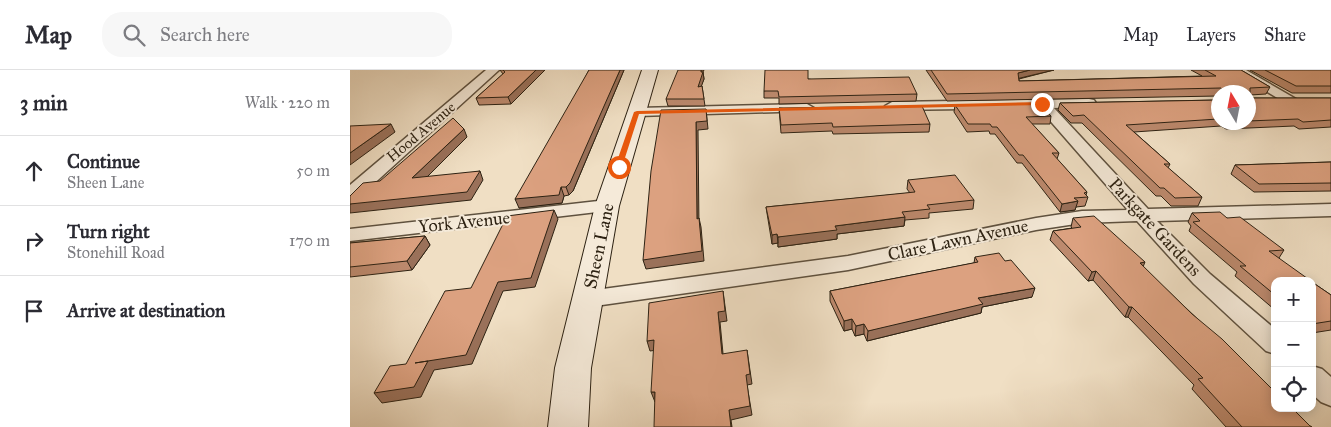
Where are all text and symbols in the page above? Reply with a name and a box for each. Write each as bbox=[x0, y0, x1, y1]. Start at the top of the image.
search box bbox=[102, 12, 452, 57]
text: Map bbox=[25, 20, 72, 50]
icon: search bbox=[120, 21, 148, 49]
text: Search here bbox=[160, 23, 250, 46]
text: Map bbox=[1123, 24, 1158, 46]
text: Layers bbox=[1186, 24, 1236, 46]
text: Share bbox=[1264, 24, 1306, 46]
north arrow bbox=[1211, 85, 1256, 130]
text: 3 min bbox=[20, 90, 68, 116]
text: Walk · 220 m bbox=[245, 93, 330, 112]
route end bbox=[1031, 93, 1054, 116]
street label: Hood Avenue bbox=[383, 98, 459, 166]
text: Continue bbox=[67, 150, 140, 173]
route start bbox=[608, 156, 631, 179]
icon: ahead bbox=[20, 157, 48, 185]
text: 50 m bbox=[296, 161, 330, 180]
text: Sheen Lane bbox=[67, 173, 144, 192]
street label: Parkgate Gardens bbox=[1103, 173, 1206, 281]
street label: Sheen Lane bbox=[579, 201, 619, 291]
street label: York Avenue bbox=[417, 206, 511, 238]
street label: Clare Lawn Avenue bbox=[886, 214, 1030, 266]
text: Turn right bbox=[67, 220, 150, 243]
icon: right bbox=[20, 227, 48, 255]
text: 170 m bbox=[289, 231, 330, 250]
text: Stonehill Road bbox=[67, 243, 165, 262]
map controls bbox=[1271, 277, 1316, 412]
button: + bbox=[1271, 277, 1316, 322]
icon: arrive bbox=[20, 297, 48, 325]
text: Arrive at destination bbox=[67, 299, 225, 322]
button: − bbox=[1271, 322, 1316, 367]
button: locate bbox=[1271, 367, 1316, 412]

